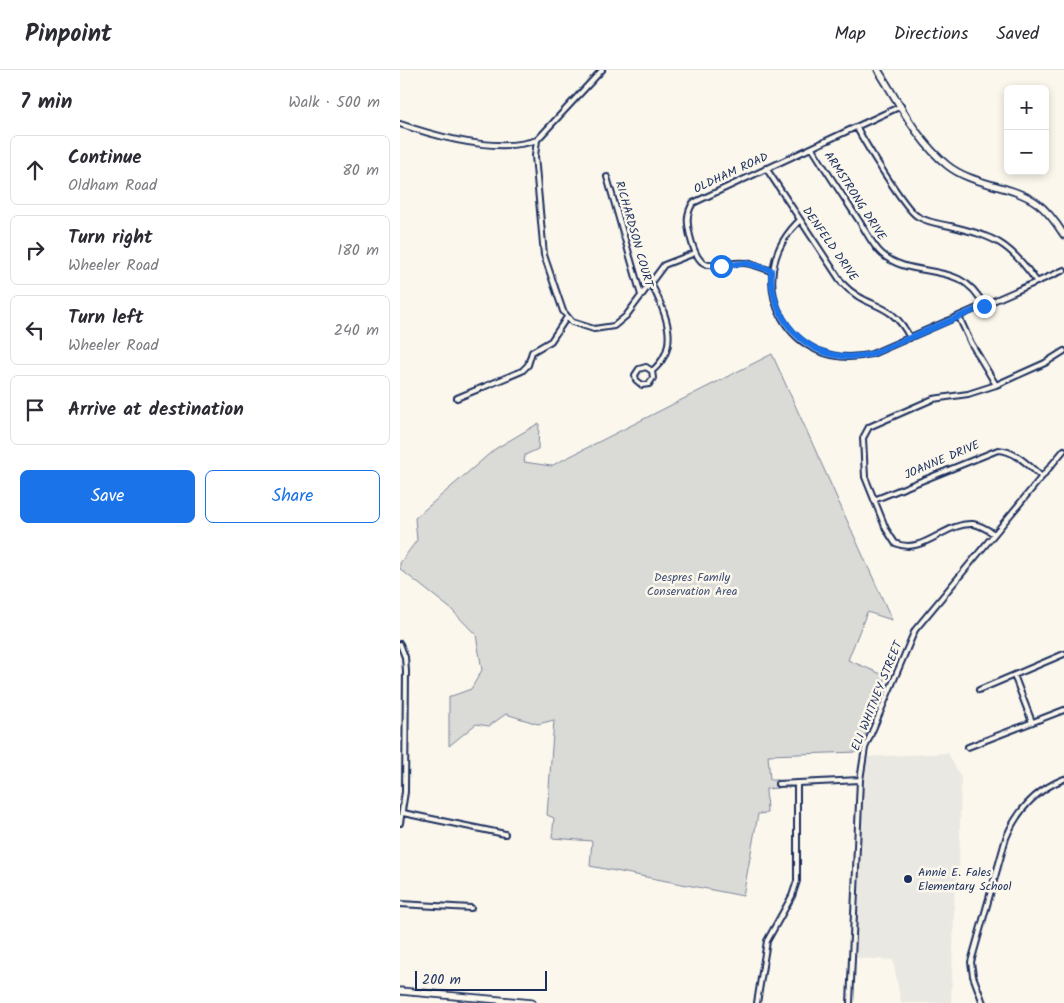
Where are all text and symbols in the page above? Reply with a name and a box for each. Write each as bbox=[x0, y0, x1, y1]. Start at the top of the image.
text: Pinpoint bbox=[25, 15, 112, 54]
text: Map bbox=[834, 20, 866, 49]
text: Directions bbox=[894, 20, 968, 49]
text: Saved bbox=[996, 20, 1039, 49]
map controls bbox=[1004, 85, 1049, 175]
button: + bbox=[1004, 85, 1049, 130]
text: 7 min bbox=[20, 86, 72, 119]
text: Walk · 500 m bbox=[288, 90, 380, 115]
button: − bbox=[1004, 130, 1049, 175]
text: Continue bbox=[68, 143, 141, 173]
street label: OLDHAM ROAD bbox=[690, 147, 772, 199]
street label: ARMSTRONG DRIVE bbox=[819, 148, 892, 245]
icon: ahead bbox=[21, 156, 49, 184]
text: 80 m bbox=[342, 158, 379, 183]
text: Oldham Road bbox=[68, 173, 157, 198]
street label: RICHARDSON COURT bbox=[610, 179, 659, 291]
street label: DENFELD DRIVE bbox=[797, 203, 863, 286]
text: Turn right bbox=[68, 223, 153, 253]
icon: right bbox=[21, 236, 49, 264]
text: 180 m bbox=[337, 238, 379, 263]
text: Wheeler Road bbox=[68, 253, 158, 278]
route start bbox=[710, 255, 733, 278]
route end bbox=[973, 295, 996, 318]
text: Turn left bbox=[68, 303, 143, 333]
icon: left bbox=[21, 316, 49, 344]
text: 240 m bbox=[334, 318, 379, 343]
text: Wheeler Road bbox=[68, 333, 158, 358]
text: Arrive at destination bbox=[68, 395, 244, 425]
icon: arrive bbox=[21, 396, 49, 424]
street label: JOANNE DRIVE bbox=[901, 435, 984, 484]
button: Save bbox=[20, 470, 195, 523]
button: Share bbox=[205, 470, 380, 523]
park label: Despres Family Conservation Area bbox=[647, 568, 738, 601]
street label: ELI WHITNEY STREET bbox=[846, 637, 908, 754]
place label: Annie E. Fales Elementary School bbox=[918, 863, 1011, 896]
marker: Annie E. Fales Elementary School bbox=[902, 873, 914, 885]
scale bar bbox=[415, 968, 548, 991]
text: 200 m bbox=[422, 969, 461, 991]

